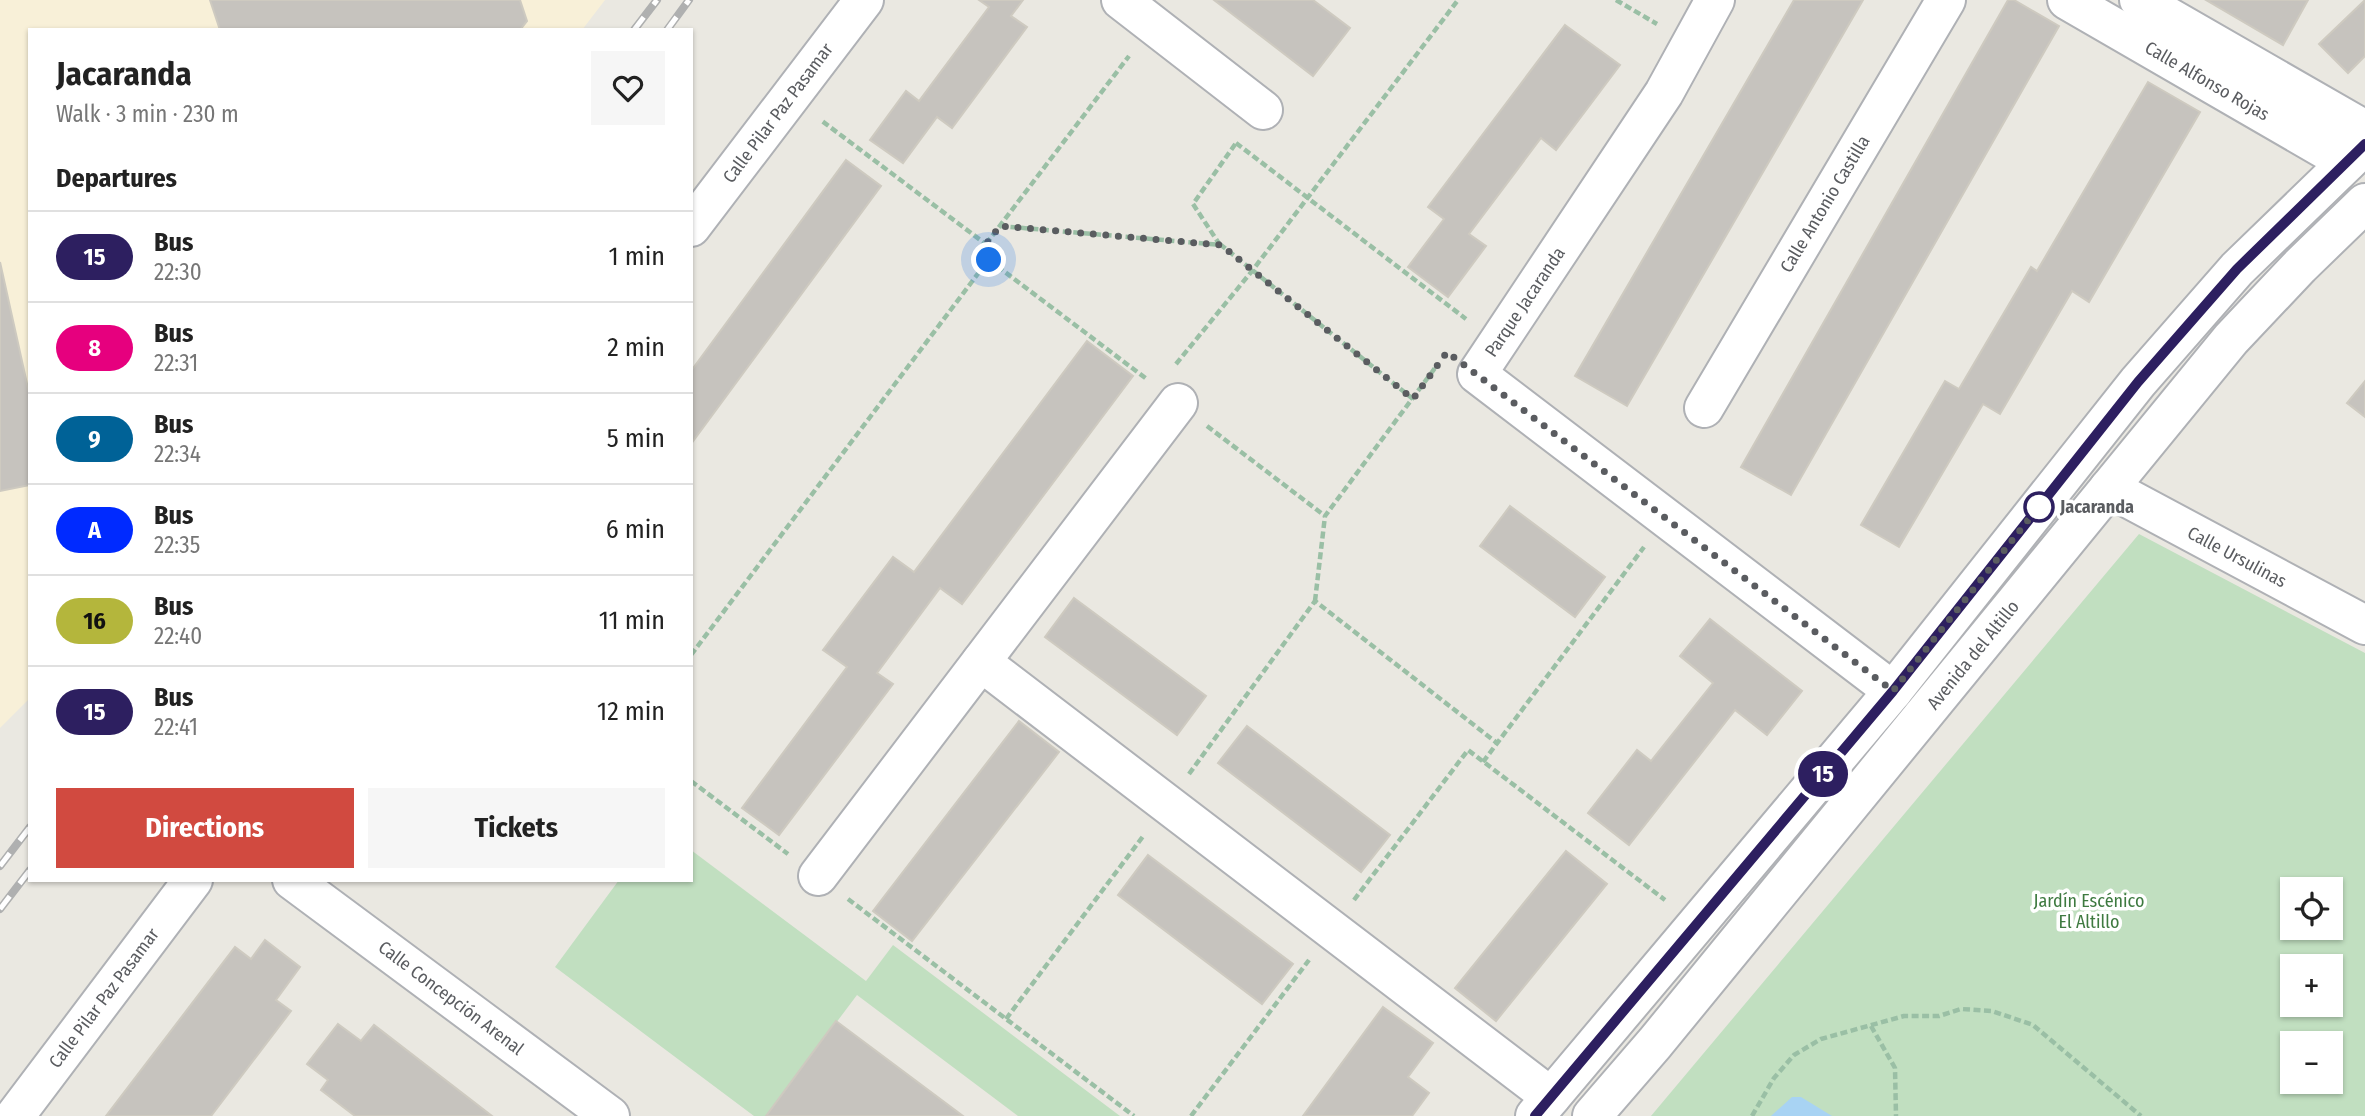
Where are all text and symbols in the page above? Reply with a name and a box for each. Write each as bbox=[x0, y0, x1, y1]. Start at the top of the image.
street label: Calle Alfonso Rojas bbox=[2141, 36, 2273, 126]
street label: Calle Pilar Paz Pasamar bbox=[718, 38, 838, 187]
button: heart bbox=[591, 51, 665, 125]
text: Jacaranda bbox=[56, 54, 192, 94]
text: Walk · 3 min · 230 m bbox=[56, 100, 239, 128]
street label: Calle Antonio Castilla bbox=[1775, 131, 1875, 276]
text: Departures bbox=[56, 163, 177, 194]
text: Bus bbox=[154, 227, 193, 258]
text: 1 min bbox=[609, 241, 665, 272]
your location bbox=[971, 242, 1006, 277]
text: 15 bbox=[84, 243, 105, 271]
street label: Parque Jacaranda bbox=[1480, 243, 1570, 361]
text: 22:30 bbox=[154, 258, 202, 286]
text: Bus bbox=[154, 318, 193, 349]
text: 2 min bbox=[607, 332, 665, 363]
text: 8 bbox=[88, 334, 101, 362]
text: 22:31 bbox=[154, 349, 198, 377]
text: Bus bbox=[154, 409, 193, 440]
text: 5 min bbox=[607, 423, 665, 454]
text: 9 bbox=[88, 425, 101, 453]
text: 22:34 bbox=[154, 440, 201, 468]
marker: Jacaranda bbox=[2024, 492, 2054, 522]
place label: Jacaranda bbox=[2059, 496, 2134, 518]
text: Bus bbox=[154, 500, 193, 531]
text: 6 min bbox=[606, 514, 665, 545]
text: A bbox=[88, 516, 101, 544]
street label: Calle Ursulinas bbox=[2184, 522, 2291, 592]
text: 22:35 bbox=[154, 531, 200, 559]
text: Bus bbox=[154, 591, 193, 622]
street label: Avenida del Altillo bbox=[1922, 596, 2024, 714]
text: 11 min bbox=[599, 605, 665, 636]
text: 16 bbox=[83, 607, 106, 635]
text: 22:40 bbox=[154, 622, 202, 650]
text: Bus bbox=[154, 682, 193, 713]
text: 12 min bbox=[597, 696, 665, 727]
text: 15 bbox=[84, 698, 105, 726]
text: 22:41 bbox=[154, 713, 198, 741]
line badge: 15 bbox=[1792, 751, 1854, 797]
text: 15 bbox=[1812, 760, 1834, 788]
button: Directions bbox=[56, 788, 354, 868]
button: Tickets bbox=[368, 788, 665, 868]
map controls bbox=[2280, 877, 2343, 1094]
button: locate bbox=[2280, 877, 2343, 940]
park label: Jardín Escénico El Altillo bbox=[2034, 890, 2144, 933]
street label: Calle Pilar Paz Pasamar bbox=[44, 923, 164, 1072]
street label: Calle Concepción Arenal bbox=[374, 936, 528, 1060]
button: + bbox=[2280, 954, 2343, 1017]
button: − bbox=[2280, 1031, 2343, 1094]

